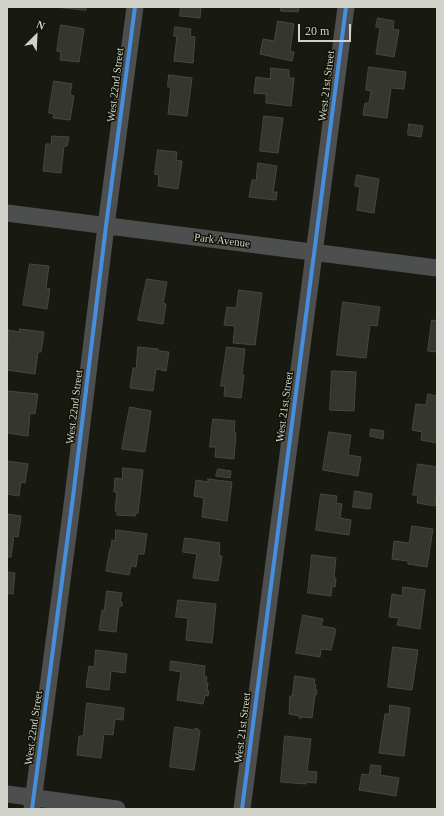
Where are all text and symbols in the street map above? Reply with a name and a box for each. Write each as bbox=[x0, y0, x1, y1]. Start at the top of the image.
north arrow bbox=[16, 16, 56, 56]
scale bar bbox=[300, 16, 353, 42]
text: N bbox=[35, 18, 47, 32]
text: 20 m bbox=[305, 24, 329, 38]
street label: West 22nd Street bbox=[105, 47, 127, 123]
street label: West 21st Street bbox=[316, 50, 338, 122]
street label: Park Avenue bbox=[193, 231, 251, 251]
street label: West 22nd Street bbox=[64, 369, 86, 445]
street label: West 21st Street bbox=[274, 371, 296, 443]
street label: West 22nd Street bbox=[22, 690, 46, 766]
street label: West 21st Street bbox=[232, 692, 254, 764]

